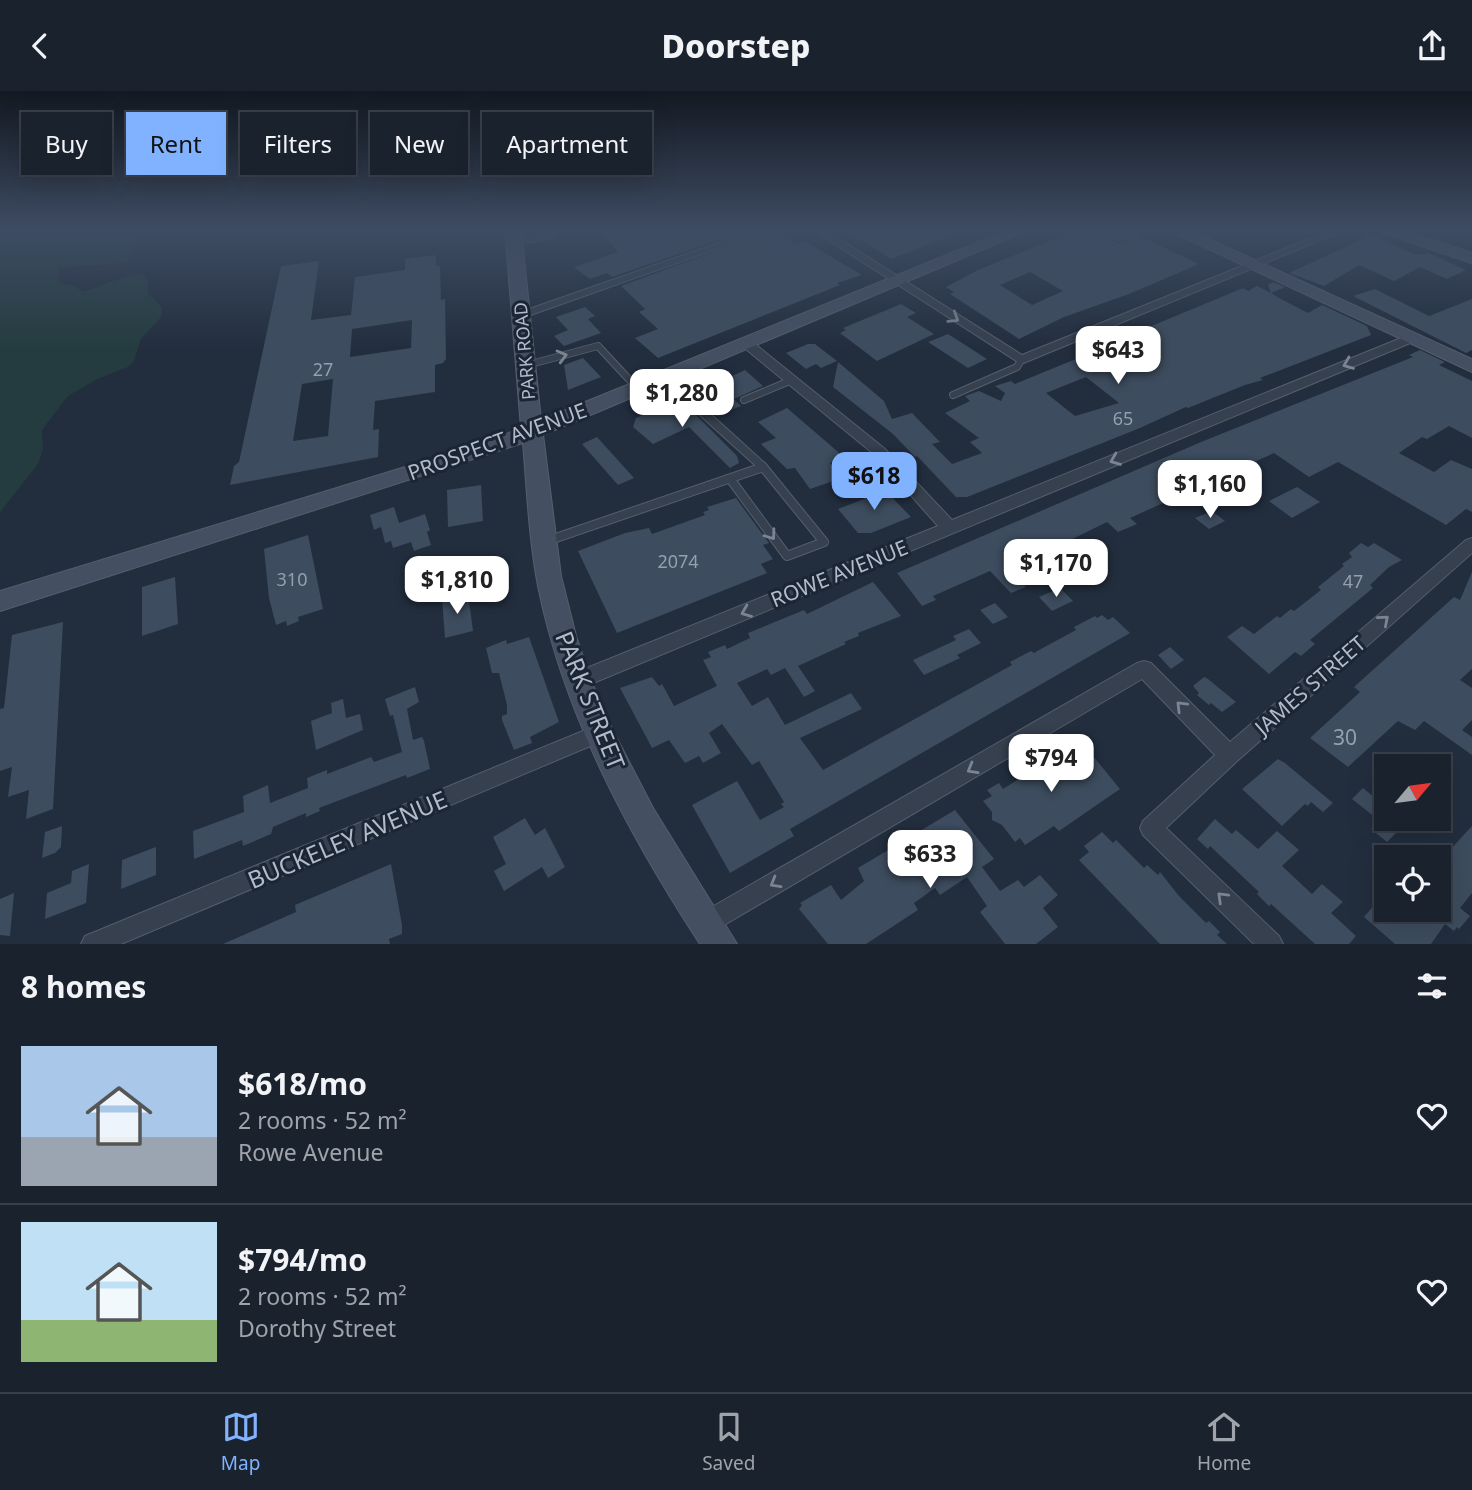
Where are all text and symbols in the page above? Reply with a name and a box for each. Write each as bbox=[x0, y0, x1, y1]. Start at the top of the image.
text: Doorstep bbox=[662, 24, 810, 67]
icon: back bbox=[21, 27, 59, 65]
icon: share bbox=[1413, 27, 1451, 65]
chip: Buy bbox=[21, 112, 112, 175]
chip: Rent bbox=[126, 112, 226, 175]
chip: Filters bbox=[240, 112, 356, 175]
chip: New bbox=[370, 112, 468, 175]
chip: Apartment bbox=[482, 112, 652, 175]
street label: PARK ROAD bbox=[508, 301, 540, 401]
one-way arrow bbox=[946, 309, 959, 322]
pin: $643 bbox=[1077, 327, 1159, 386]
text: $643 bbox=[1092, 333, 1144, 365]
one-way arrow bbox=[556, 350, 568, 364]
one-way arrow bbox=[1342, 356, 1355, 370]
house number: 27 bbox=[313, 357, 333, 381]
pin: $1,280 bbox=[625, 369, 739, 429]
text: $1,280 bbox=[646, 376, 718, 408]
street label: PROSPECT AVENUE bbox=[404, 396, 590, 486]
house number: 65 bbox=[1113, 406, 1133, 430]
one-way arrow bbox=[1109, 451, 1121, 465]
pin: $618 bbox=[833, 453, 915, 512]
text: $618 bbox=[848, 459, 900, 491]
pin: $1,160 bbox=[1153, 461, 1267, 520]
text: $1,160 bbox=[1174, 467, 1246, 499]
one-way arrow bbox=[763, 527, 775, 540]
street label: ROWE AVENUE bbox=[766, 533, 912, 613]
pin: $1,170 bbox=[999, 539, 1113, 599]
text: $1,170 bbox=[1020, 546, 1092, 578]
house number: 2074 bbox=[657, 549, 699, 573]
pin: $1,810 bbox=[400, 557, 514, 616]
text: $1,810 bbox=[421, 563, 493, 595]
house number: 310 bbox=[277, 567, 307, 591]
house number: 47 bbox=[1343, 569, 1363, 593]
one-way arrow bbox=[740, 603, 752, 617]
one-way arrow bbox=[1376, 616, 1389, 628]
street label: PARK STREET bbox=[548, 626, 634, 775]
street label: JAMES STREET bbox=[1247, 629, 1372, 742]
one-way arrow bbox=[1177, 702, 1190, 715]
house number: 30 bbox=[1333, 723, 1357, 751]
pin: $794 bbox=[1010, 735, 1092, 794]
text: $794 bbox=[1025, 741, 1077, 773]
north arrow bbox=[1374, 754, 1451, 831]
map controls bbox=[1374, 754, 1451, 922]
one-way arrow bbox=[966, 760, 979, 773]
street label: BUCKELEY AVENUE bbox=[242, 782, 452, 896]
pin: $633 bbox=[889, 831, 971, 890]
text: $633 bbox=[904, 837, 956, 869]
button: locate bbox=[1374, 845, 1451, 922]
one-way arrow bbox=[770, 875, 783, 888]
one-way arrow bbox=[1217, 892, 1230, 905]
text: 8 homes bbox=[21, 966, 146, 1007]
icon: filters bbox=[1413, 967, 1451, 1005]
text: $618/mo bbox=[238, 1063, 367, 1104]
icon: home bbox=[77, 1074, 161, 1158]
icon: heart bbox=[1413, 1097, 1451, 1135]
text: 2 rooms · 52 m² bbox=[238, 1104, 407, 1136]
text: Rowe Avenue bbox=[238, 1136, 384, 1168]
text: $794/mo bbox=[238, 1239, 367, 1280]
icon: home bbox=[77, 1250, 161, 1334]
icon: heart bbox=[1413, 1273, 1451, 1311]
text: 2 rooms · 52 m² bbox=[238, 1280, 407, 1312]
text: Dorothy Street bbox=[238, 1312, 396, 1344]
tab: Map bbox=[221, 1408, 260, 1476]
tab: Saved bbox=[702, 1408, 755, 1476]
tab: Home bbox=[1197, 1408, 1251, 1476]

